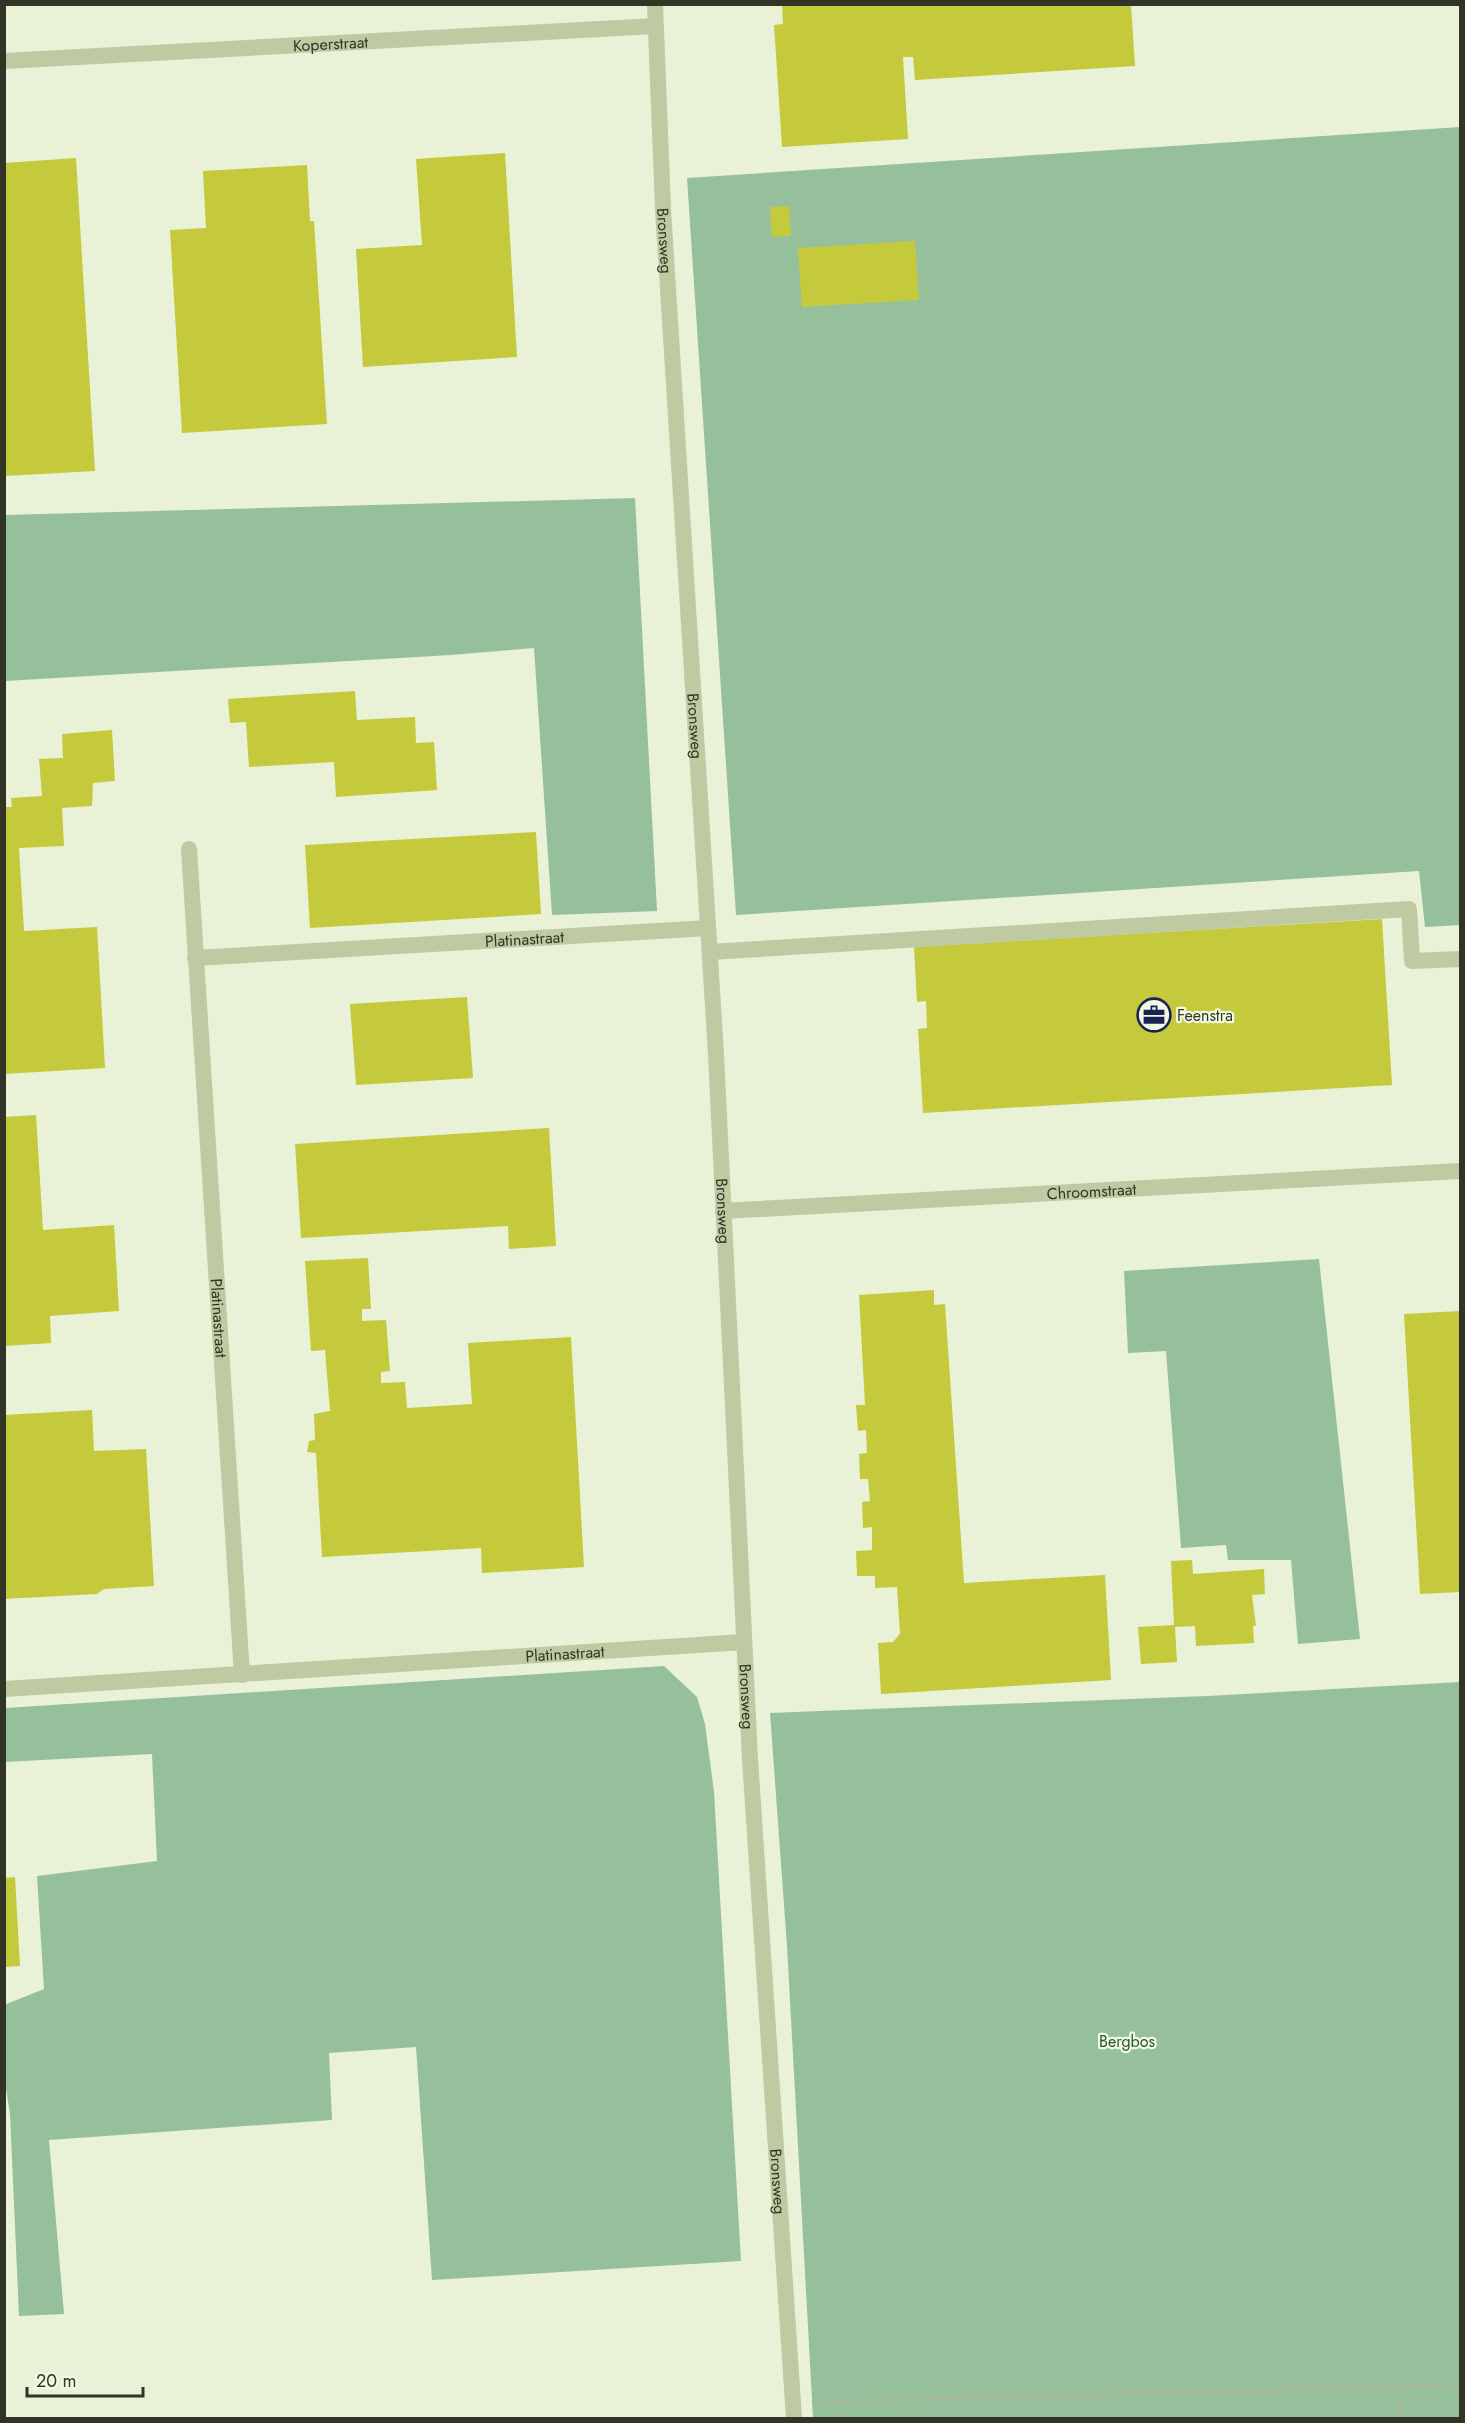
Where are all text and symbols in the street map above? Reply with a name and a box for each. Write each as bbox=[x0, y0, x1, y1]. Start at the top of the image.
street label: Koperstraat bbox=[292, 30, 369, 57]
street label: Bronsweg bbox=[651, 207, 679, 274]
street label: Bronsweg bbox=[682, 692, 709, 759]
street label: Platinastraat bbox=[484, 925, 565, 953]
office icon: Feenstra bbox=[1136, 997, 1172, 1033]
place label: Feenstra bbox=[1177, 1004, 1233, 1027]
street label: Chroomstraat bbox=[1046, 1177, 1137, 1205]
street label: Bronsweg bbox=[711, 1178, 737, 1244]
street label: Platinastraat bbox=[205, 1278, 233, 1359]
street label: Platinastraat bbox=[525, 1639, 605, 1667]
street label: Bronsweg bbox=[734, 1663, 760, 1730]
park label: Bergbos bbox=[1099, 2030, 1155, 2053]
street label: Bronsweg bbox=[765, 2148, 792, 2215]
scale bar bbox=[27, 2360, 142, 2398]
text: 20 m bbox=[36, 2368, 76, 2394]

